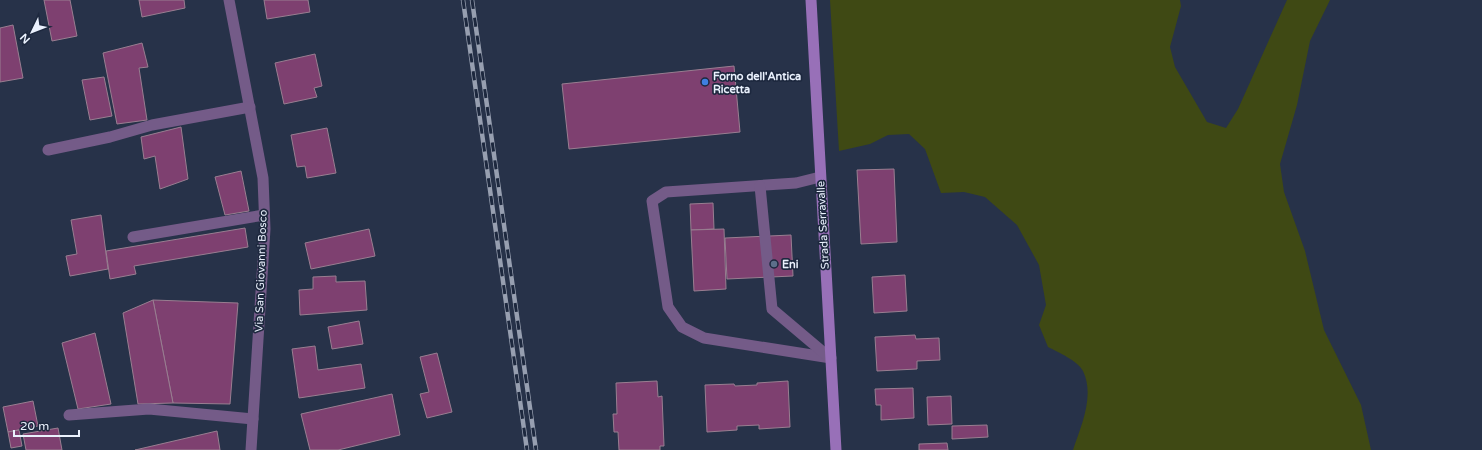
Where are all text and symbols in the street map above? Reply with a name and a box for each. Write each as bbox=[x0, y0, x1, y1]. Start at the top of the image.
north arrow bbox=[12, 12, 52, 52]
text: N bbox=[17, 31, 33, 46]
place label: Forno dell'Antica Ricetta bbox=[713, 70, 801, 96]
marker: Forno dell'Antica Ricetta bbox=[700, 77, 710, 87]
street label: Strada Serravalle bbox=[814, 181, 832, 269]
street label: Via San Giovanni Bosco bbox=[252, 209, 270, 332]
place label: Eni bbox=[782, 258, 799, 271]
marker: Eni bbox=[769, 259, 779, 269]
scale bar bbox=[14, 412, 79, 438]
text: 20 m bbox=[20, 419, 49, 433]

